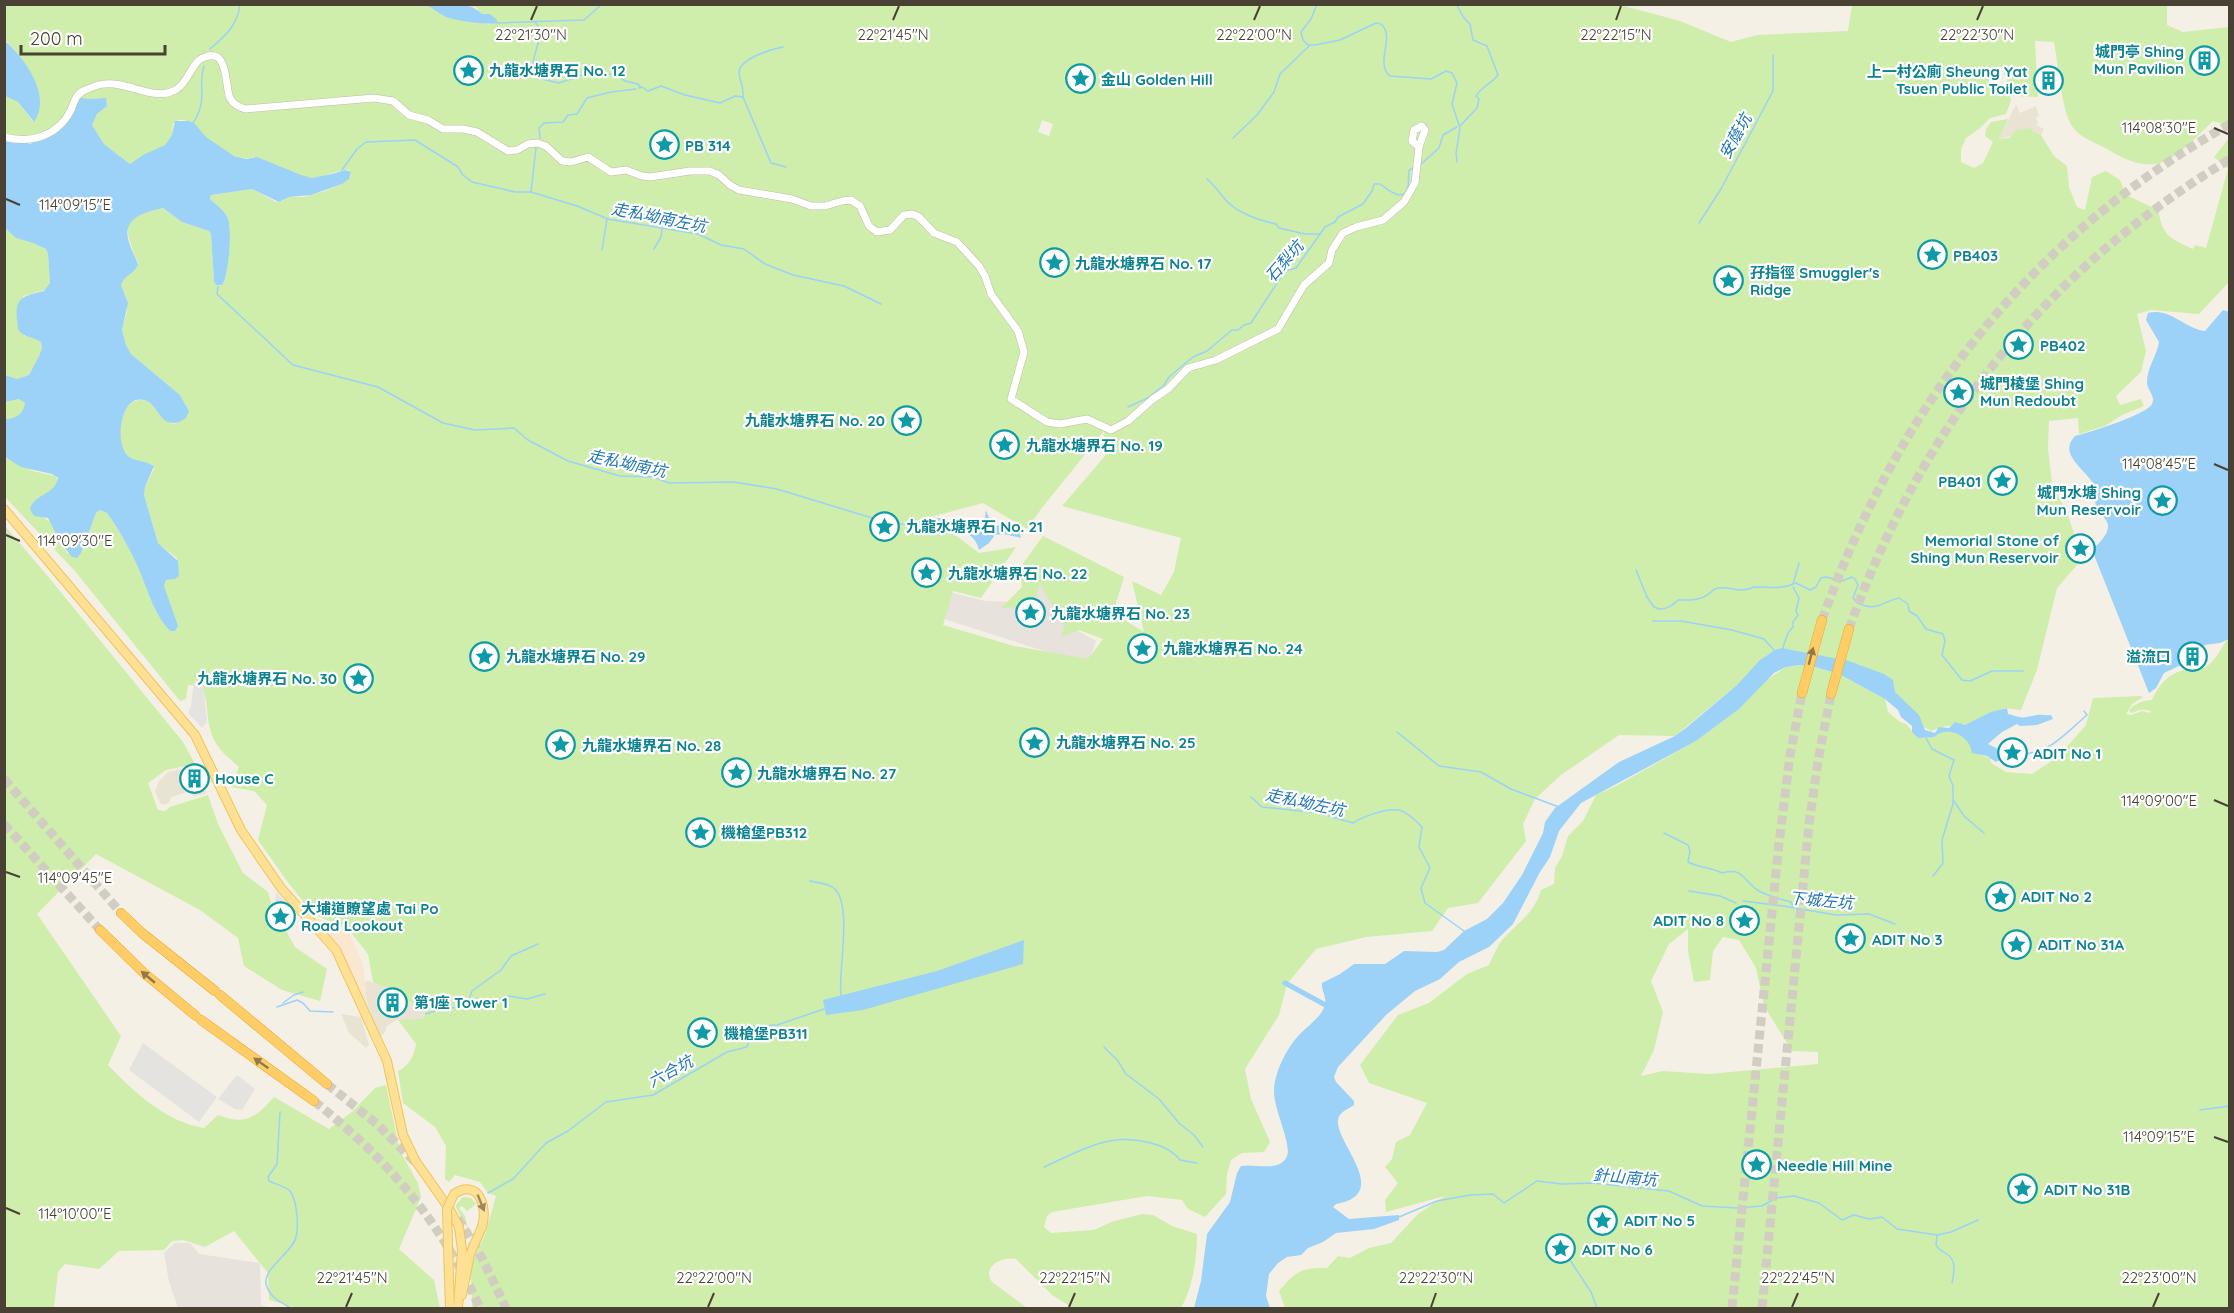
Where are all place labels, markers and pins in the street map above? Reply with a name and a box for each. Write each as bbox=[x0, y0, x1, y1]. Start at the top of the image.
place label: 城門亭 Shing Mun Pavilion bbox=[2094, 42, 2184, 78]
building icon: 城門亭 Shing Mun Pavilion bbox=[2189, 44, 2221, 76]
place icon: 九龍水塘界石 No. 12 bbox=[452, 54, 484, 86]
place label: 九龍水塘界石 No. 12 bbox=[489, 61, 626, 80]
place label: 上一村公廁 Sheung Yat Tsuen Public Toilet bbox=[1867, 62, 2028, 98]
place icon: 金山 Golden Hill bbox=[1064, 63, 1096, 95]
building icon: 上一村公廁 Sheung Yat Tsuen Public Toilet bbox=[2033, 64, 2065, 96]
place label: 金山 Golden Hill bbox=[1101, 70, 1213, 89]
place icon: PB 314 bbox=[648, 129, 680, 161]
place label: PB 314 bbox=[685, 136, 731, 155]
place icon: PB403 bbox=[1916, 239, 1948, 271]
place label: PB403 bbox=[1953, 246, 1998, 265]
place icon: 九龍水塘界石 No. 17 bbox=[1038, 247, 1070, 279]
place label: 九龍水塘界石 No. 17 bbox=[1075, 254, 1212, 273]
place label: 孖指徑 Smuggler's Ridge bbox=[1750, 263, 1879, 299]
place icon: 孖指徑 Smuggler's Ridge bbox=[1713, 265, 1745, 297]
place icon: PB402 bbox=[2003, 329, 2035, 361]
place label: PB402 bbox=[2040, 336, 2085, 355]
place label: 城門棱堡 Shing Mun Redoubt bbox=[1980, 374, 2084, 410]
place icon: 城門棱堡 Shing Mun Redoubt bbox=[1943, 376, 1975, 408]
place icon: 九龍水塘界石 No. 20 bbox=[890, 404, 922, 436]
place label: 九龍水塘界石 No. 20 bbox=[745, 411, 885, 430]
place icon: 九龍水塘界石 No. 19 bbox=[989, 429, 1021, 461]
place label: 九龍水塘界石 No. 19 bbox=[1026, 436, 1163, 455]
place icon: PB401 bbox=[1986, 465, 2018, 497]
place label: PB401 bbox=[1938, 472, 1981, 491]
place label: 城門水塘 Shing Mun Reservoir bbox=[2037, 483, 2141, 519]
place icon: 城門水塘 Shing Mun Reservoir bbox=[2146, 485, 2178, 517]
place icon: 九龍水塘界石 No. 21 bbox=[869, 510, 901, 542]
place label: 九龍水塘界石 No. 21 bbox=[906, 517, 1043, 536]
place label: Memorial Stone of Shing Mun Reservoir bbox=[1911, 531, 2059, 567]
place icon: Memorial Stone of Shing Mun Reservoir bbox=[2064, 533, 2096, 565]
place icon: 九龍水塘界石 No. 22 bbox=[911, 557, 943, 589]
place label: 九龍水塘界石 No. 22 bbox=[948, 564, 1088, 583]
place icon: 九龍水塘界石 No. 23 bbox=[1014, 597, 1046, 629]
place label: 九龍水塘界石 No. 23 bbox=[1051, 604, 1190, 623]
place icon: 九龍水塘界石 No. 24 bbox=[1126, 632, 1158, 664]
place label: 九龍水塘界石 No. 24 bbox=[1163, 639, 1303, 658]
place icon: 九龍水塘界石 No. 29 bbox=[469, 640, 501, 672]
building icon: 溢流口 bbox=[2176, 640, 2208, 672]
place label: 九龍水塘界石 No. 29 bbox=[506, 647, 646, 666]
place label: 溢流口 bbox=[2126, 647, 2171, 666]
place icon: 九龍水塘界石 No. 30 bbox=[342, 662, 374, 694]
place label: 九龍水塘界石 No. 30 bbox=[197, 669, 337, 688]
place icon: 九龍水塘界石 No. 25 bbox=[1019, 726, 1051, 758]
place icon: 九龍水塘界石 No. 28 bbox=[545, 729, 577, 761]
place label: 九龍水塘界石 No. 25 bbox=[1056, 733, 1196, 752]
place label: 九龍水塘界石 No. 28 bbox=[582, 736, 721, 755]
place icon: ADIT No 1 bbox=[1996, 737, 2028, 769]
place label: ADIT No 1 bbox=[2033, 744, 2101, 763]
place icon: 九龍水塘界石 No. 27 bbox=[720, 757, 752, 789]
building icon: House C bbox=[178, 762, 210, 794]
place label: 九龍水塘界石 No. 27 bbox=[757, 764, 896, 783]
place label: House C bbox=[215, 769, 274, 788]
place icon: 機槍堡PB312 bbox=[684, 816, 716, 848]
place label: 機槍堡PB312 bbox=[721, 823, 807, 842]
place icon: ADIT No 2 bbox=[1984, 880, 2016, 912]
place label: ADIT No 2 bbox=[2021, 887, 2092, 906]
place label: 大埔道瞭望處 Tai Po Road Lookout bbox=[301, 899, 439, 935]
place icon: 大埔道瞭望處 Tai Po Road Lookout bbox=[264, 901, 296, 933]
place icon: ADIT No 8 bbox=[1729, 904, 1761, 936]
place label: ADIT No 8 bbox=[1653, 911, 1724, 930]
place icon: ADIT No 3 bbox=[1835, 923, 1867, 955]
place icon: ADIT No 31A bbox=[2001, 928, 2033, 960]
place label: ADIT No 3 bbox=[1872, 930, 1943, 949]
place label: ADIT No 31A bbox=[2038, 935, 2125, 954]
building icon: 第1座 Tower 1 bbox=[377, 986, 409, 1018]
place label: 第1座 Tower 1 bbox=[414, 993, 508, 1012]
place icon: 機槍堡PB311 bbox=[687, 1017, 719, 1049]
place label: 機槍堡PB311 bbox=[724, 1024, 808, 1043]
place icon: Needle Hill Mine bbox=[1740, 1149, 1772, 1181]
place label: Needle Hill Mine bbox=[1777, 1156, 1892, 1175]
place icon: ADIT No 31B bbox=[2007, 1173, 2039, 1205]
place label: ADIT No 31B bbox=[2044, 1180, 2131, 1199]
place icon: ADIT No 5 bbox=[1587, 1204, 1619, 1236]
place label: ADIT No 5 bbox=[1624, 1211, 1695, 1230]
place icon: ADIT No 6 bbox=[1545, 1233, 1577, 1265]
place label: ADIT No 6 bbox=[1582, 1240, 1653, 1259]

